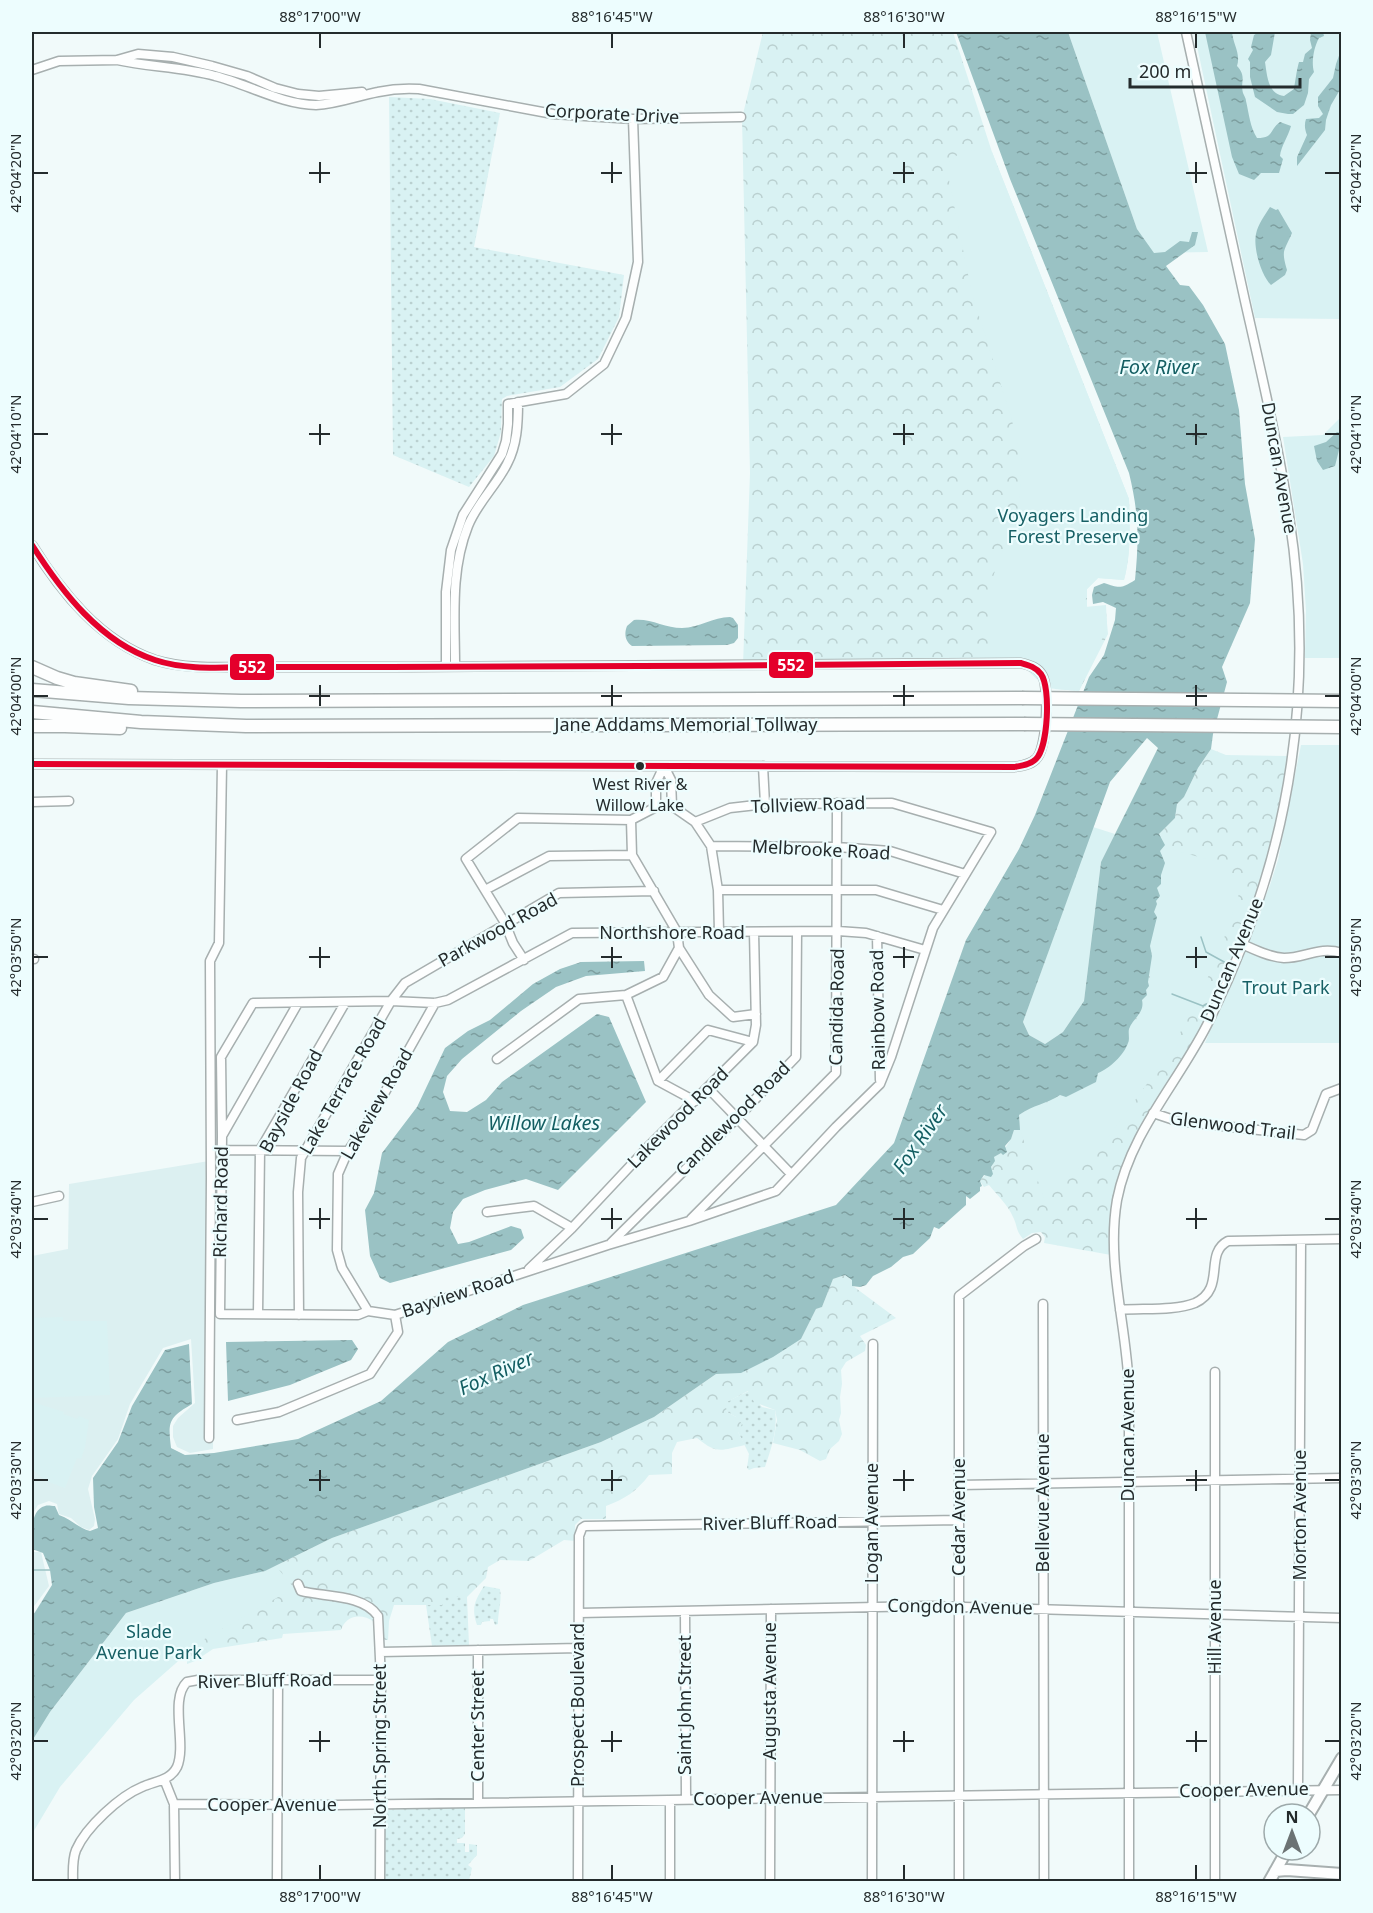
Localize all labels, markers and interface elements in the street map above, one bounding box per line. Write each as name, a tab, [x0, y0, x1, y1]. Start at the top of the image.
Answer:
text: 88°17'00"W	[279, 6, 361, 26]
text: 88°16'45"W	[571, 6, 653, 26]
text: 88°16'30"W	[863, 6, 945, 26]
text: 88°16'15"W	[1155, 6, 1237, 26]
scale bar	[1130, 51, 1300, 89]
text: 200 m	[1139, 59, 1191, 83]
street label: Corporate Drive	[544, 97, 680, 129]
text: 42°04'20"N	[5, 134, 25, 212]
text: 42°04'20"N	[1345, 134, 1365, 212]
water label: Fox River	[1119, 353, 1200, 380]
text: 42°04'10"N	[5, 395, 25, 473]
text: 42°04'10"N	[1345, 395, 1365, 473]
street label: Duncan Avenue	[1257, 400, 1303, 535]
park label: Voyagers Landing Forest Preserve	[998, 503, 1148, 548]
line badge: 552	[768, 651, 814, 679]
line badge: 552	[229, 653, 275, 681]
text: 552	[777, 654, 805, 676]
text: 552	[238, 656, 266, 678]
text: 42°04'00"N	[5, 657, 25, 735]
text: 42°04'00"N	[1345, 657, 1365, 735]
street label: Jane Addams Memorial Tollway	[553, 712, 818, 736]
marker: West River & Willow Lake	[634, 760, 646, 772]
place label: West River & Willow Lake	[593, 773, 688, 816]
street label: Tollview Road	[750, 790, 866, 818]
street label: Melbrooke Road	[751, 833, 891, 865]
street label: Parkwood Road	[434, 886, 561, 972]
street label: Duncan Avenue	[1194, 894, 1268, 1026]
text: 42°03'50"N	[5, 918, 25, 996]
text: 42°03'50"N	[1345, 918, 1365, 996]
street label: Northshore Road	[599, 920, 745, 944]
street label: Candida Road	[823, 948, 849, 1066]
street label: Rainbow Road	[864, 949, 890, 1071]
park label: Trout Park	[1242, 975, 1330, 999]
street label: Lake Terrace Road	[293, 1013, 391, 1158]
street label: Lakeview Road	[335, 1044, 418, 1163]
street label: Bayside Road	[253, 1045, 327, 1156]
street label: Candlewood Road	[670, 1056, 795, 1181]
street label: Lakewood Road	[621, 1061, 733, 1173]
water label: Fox River	[886, 1098, 954, 1179]
street label: Glenwood Trail	[1169, 1105, 1297, 1145]
water label: Willow Lakes	[488, 1109, 600, 1136]
street label: Richard Road	[207, 1146, 233, 1258]
text: 42°03'40"N	[5, 1180, 25, 1258]
text: 42°03'40"N	[1345, 1180, 1365, 1258]
street label: Bayview Road	[399, 1264, 517, 1322]
water label: Fox River	[454, 1344, 539, 1401]
street label: Duncan Avenue	[1115, 1368, 1139, 1502]
street label: Bellevue Avenue	[1030, 1433, 1054, 1573]
text: 42°03'30"N	[5, 1441, 25, 1519]
text: 42°03'30"N	[1345, 1441, 1365, 1519]
street label: Morton Avenue	[1287, 1449, 1311, 1581]
street label: Cedar Avenue	[946, 1458, 970, 1576]
street label: Logan Avenue	[859, 1463, 883, 1583]
street label: River Bluff Road	[702, 1509, 838, 1535]
street label: Hill Avenue	[1202, 1579, 1226, 1675]
street label: Congdon Avenue	[887, 1593, 1033, 1619]
park label: Slade Avenue Park	[96, 1619, 202, 1664]
street label: Augusta Avenue	[757, 1622, 781, 1760]
street label: Prospect Boulevard	[565, 1623, 589, 1787]
street label: Saint John Street	[672, 1635, 696, 1775]
street label: North Spring Street	[367, 1663, 391, 1828]
street label: River Bluff Road	[197, 1667, 333, 1693]
street label: Center Street	[465, 1670, 489, 1782]
text: 42°03'20"N	[5, 1702, 25, 1780]
text: 42°03'20"N	[1345, 1702, 1365, 1780]
street label: Cooper Avenue	[1179, 1776, 1309, 1802]
street label: Cooper Avenue	[693, 1784, 823, 1810]
street label: Cooper Avenue	[207, 1792, 337, 1816]
north arrow	[1262, 1802, 1322, 1862]
text: N	[1285, 1806, 1299, 1828]
text: 88°17'00"W	[279, 1886, 361, 1906]
text: 88°16'45"W	[571, 1886, 653, 1906]
text: 88°16'30"W	[863, 1886, 945, 1906]
text: 88°16'15"W	[1155, 1886, 1237, 1906]

